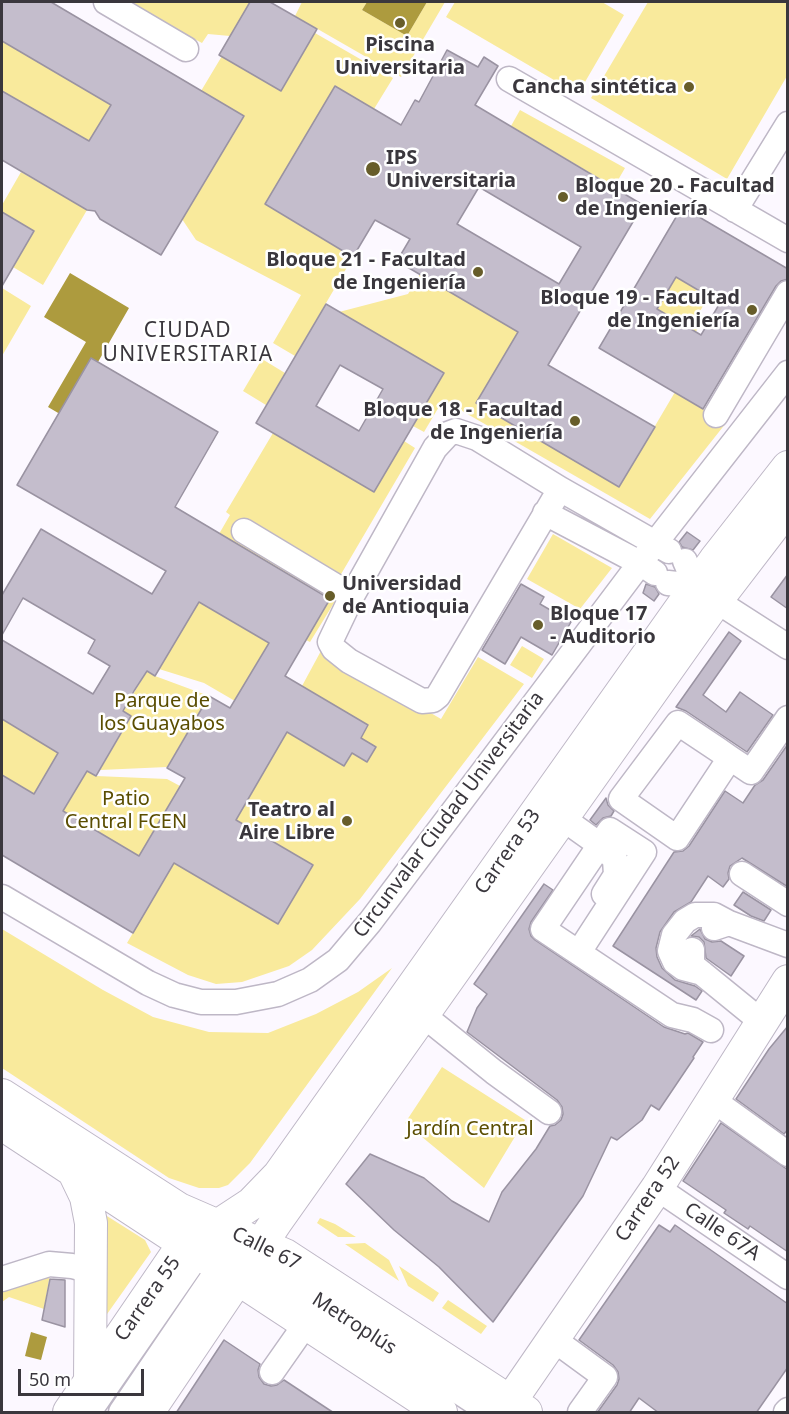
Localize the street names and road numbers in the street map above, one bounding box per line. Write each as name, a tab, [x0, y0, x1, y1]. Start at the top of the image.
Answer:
street label: Circunvalar Ciudad Universitaria	[349, 687, 549, 943]
street label: Carrera 53	[470, 805, 546, 899]
street label: Carrera 52	[611, 1151, 685, 1247]
street label: Calle 67A	[680, 1198, 764, 1266]
street label: Calle 67	[228, 1222, 304, 1276]
street label: Carrera 55	[110, 1252, 186, 1346]
street label: Metroplús	[307, 1288, 401, 1360]

